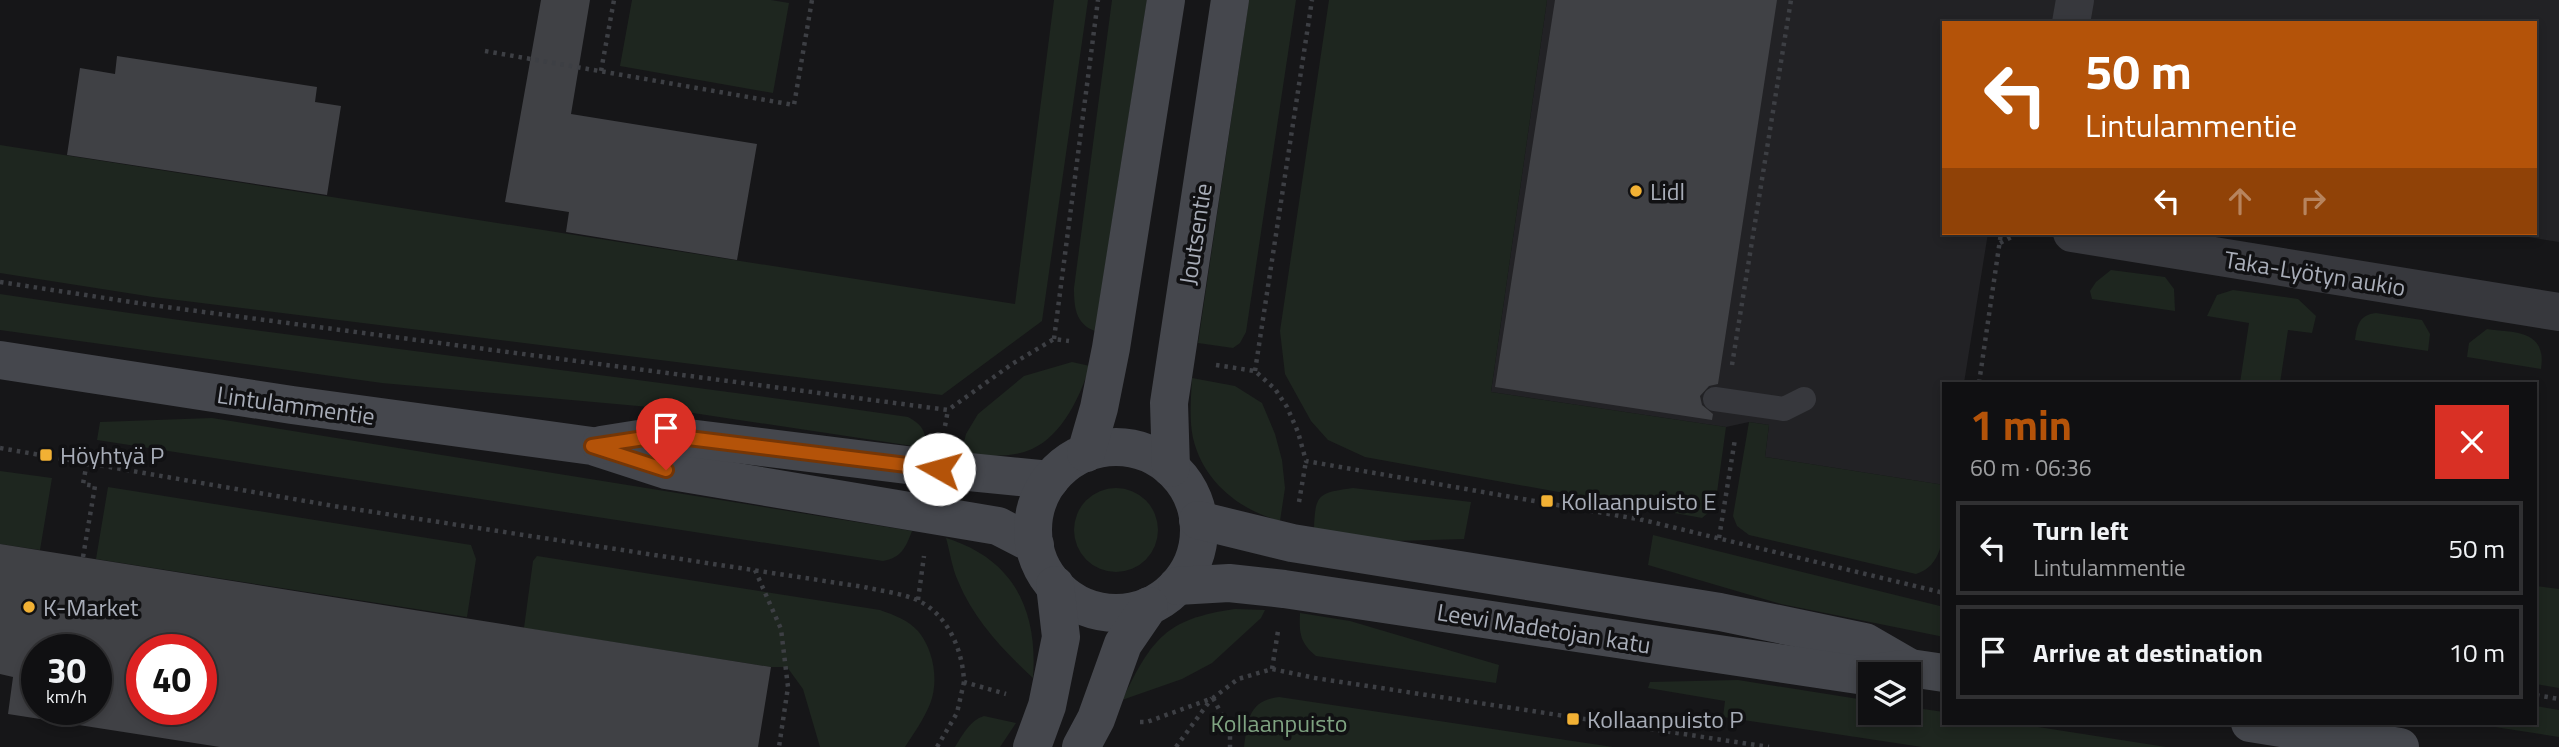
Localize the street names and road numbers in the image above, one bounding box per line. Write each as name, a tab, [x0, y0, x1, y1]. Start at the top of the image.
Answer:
street label: Joutsentie	[1169, 181, 1221, 287]
street label: Taka-Lyötyn aukio	[2222, 241, 2408, 305]
street label: Lintulammentie	[215, 376, 377, 434]
street label: Leevi Madetojan katu	[1435, 593, 1653, 663]

